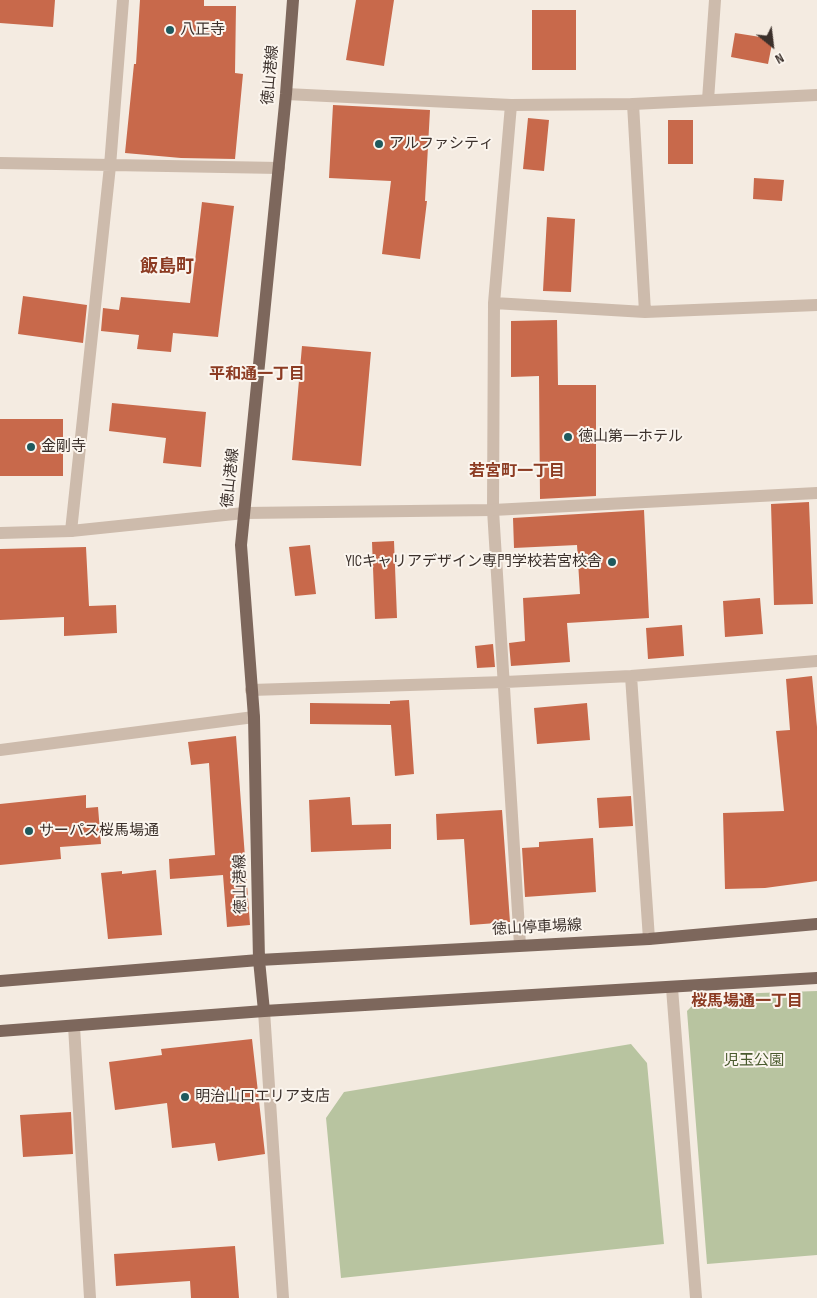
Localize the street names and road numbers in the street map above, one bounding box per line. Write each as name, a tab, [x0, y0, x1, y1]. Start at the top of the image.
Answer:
street label: 徳山港線	[259, 44, 283, 106]
street label: 徳山港線	[219, 447, 243, 509]
street label: 徳山港線	[231, 854, 251, 914]
street label: 徳山停車場線	[492, 917, 582, 939]

